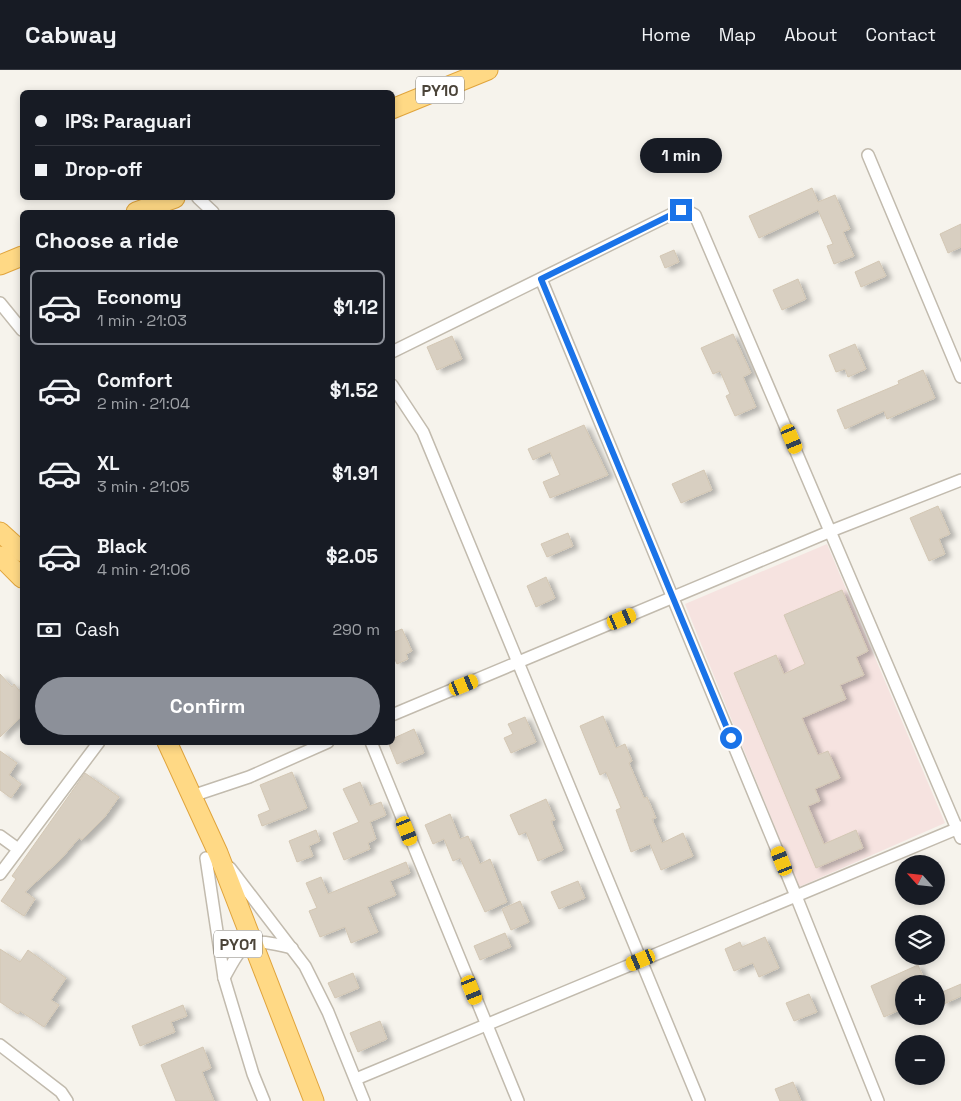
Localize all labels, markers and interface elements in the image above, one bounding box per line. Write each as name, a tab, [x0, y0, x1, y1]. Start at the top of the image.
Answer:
text: Cabway	[25, 19, 117, 50]
text: Home	[642, 23, 691, 46]
text: Map	[719, 23, 756, 46]
text: About	[784, 23, 838, 46]
text: Contact	[866, 23, 936, 46]
road number: PY10	[416, 76, 464, 104]
text: IPS: Paraguari	[65, 109, 191, 134]
callout: 1 min	[640, 138, 722, 172]
text: 1 min	[661, 145, 701, 166]
text: Drop-off	[65, 157, 143, 182]
route end	[670, 199, 692, 221]
text: Choose a ride	[35, 226, 179, 254]
icon: car	[37, 285, 82, 330]
text: Economy	[97, 285, 181, 310]
text: $1.12	[333, 295, 378, 320]
text: 1 min · 21:03	[97, 310, 187, 331]
icon: car	[37, 368, 82, 413]
text: Comfort	[97, 368, 173, 393]
text: $1.52	[330, 378, 378, 403]
text: 2 min · 21:04	[97, 393, 190, 414]
car	[779, 422, 804, 456]
icon: car	[37, 451, 82, 496]
text: XL	[97, 451, 120, 476]
text: $1.91	[332, 461, 378, 486]
text: 3 min · 21:05	[97, 476, 190, 497]
icon: car	[37, 534, 82, 579]
text: Black	[97, 534, 147, 559]
text: $2.05	[326, 544, 378, 569]
text: 4 min · 21:06	[97, 559, 190, 580]
car	[605, 606, 638, 632]
icon: cash	[35, 616, 63, 644]
text: Cash	[75, 617, 120, 642]
text: 290 m	[332, 619, 380, 640]
car	[447, 672, 480, 698]
button: Confirm	[35, 677, 380, 735]
route start	[720, 727, 742, 749]
car	[394, 814, 419, 848]
car	[769, 844, 794, 878]
north arrow	[895, 855, 945, 905]
map controls	[895, 855, 945, 1085]
button: layers	[895, 915, 945, 965]
road number: PY01	[214, 931, 262, 958]
car	[624, 947, 657, 973]
car	[459, 973, 484, 1007]
button: +	[895, 975, 945, 1025]
button: −	[895, 1035, 945, 1085]

